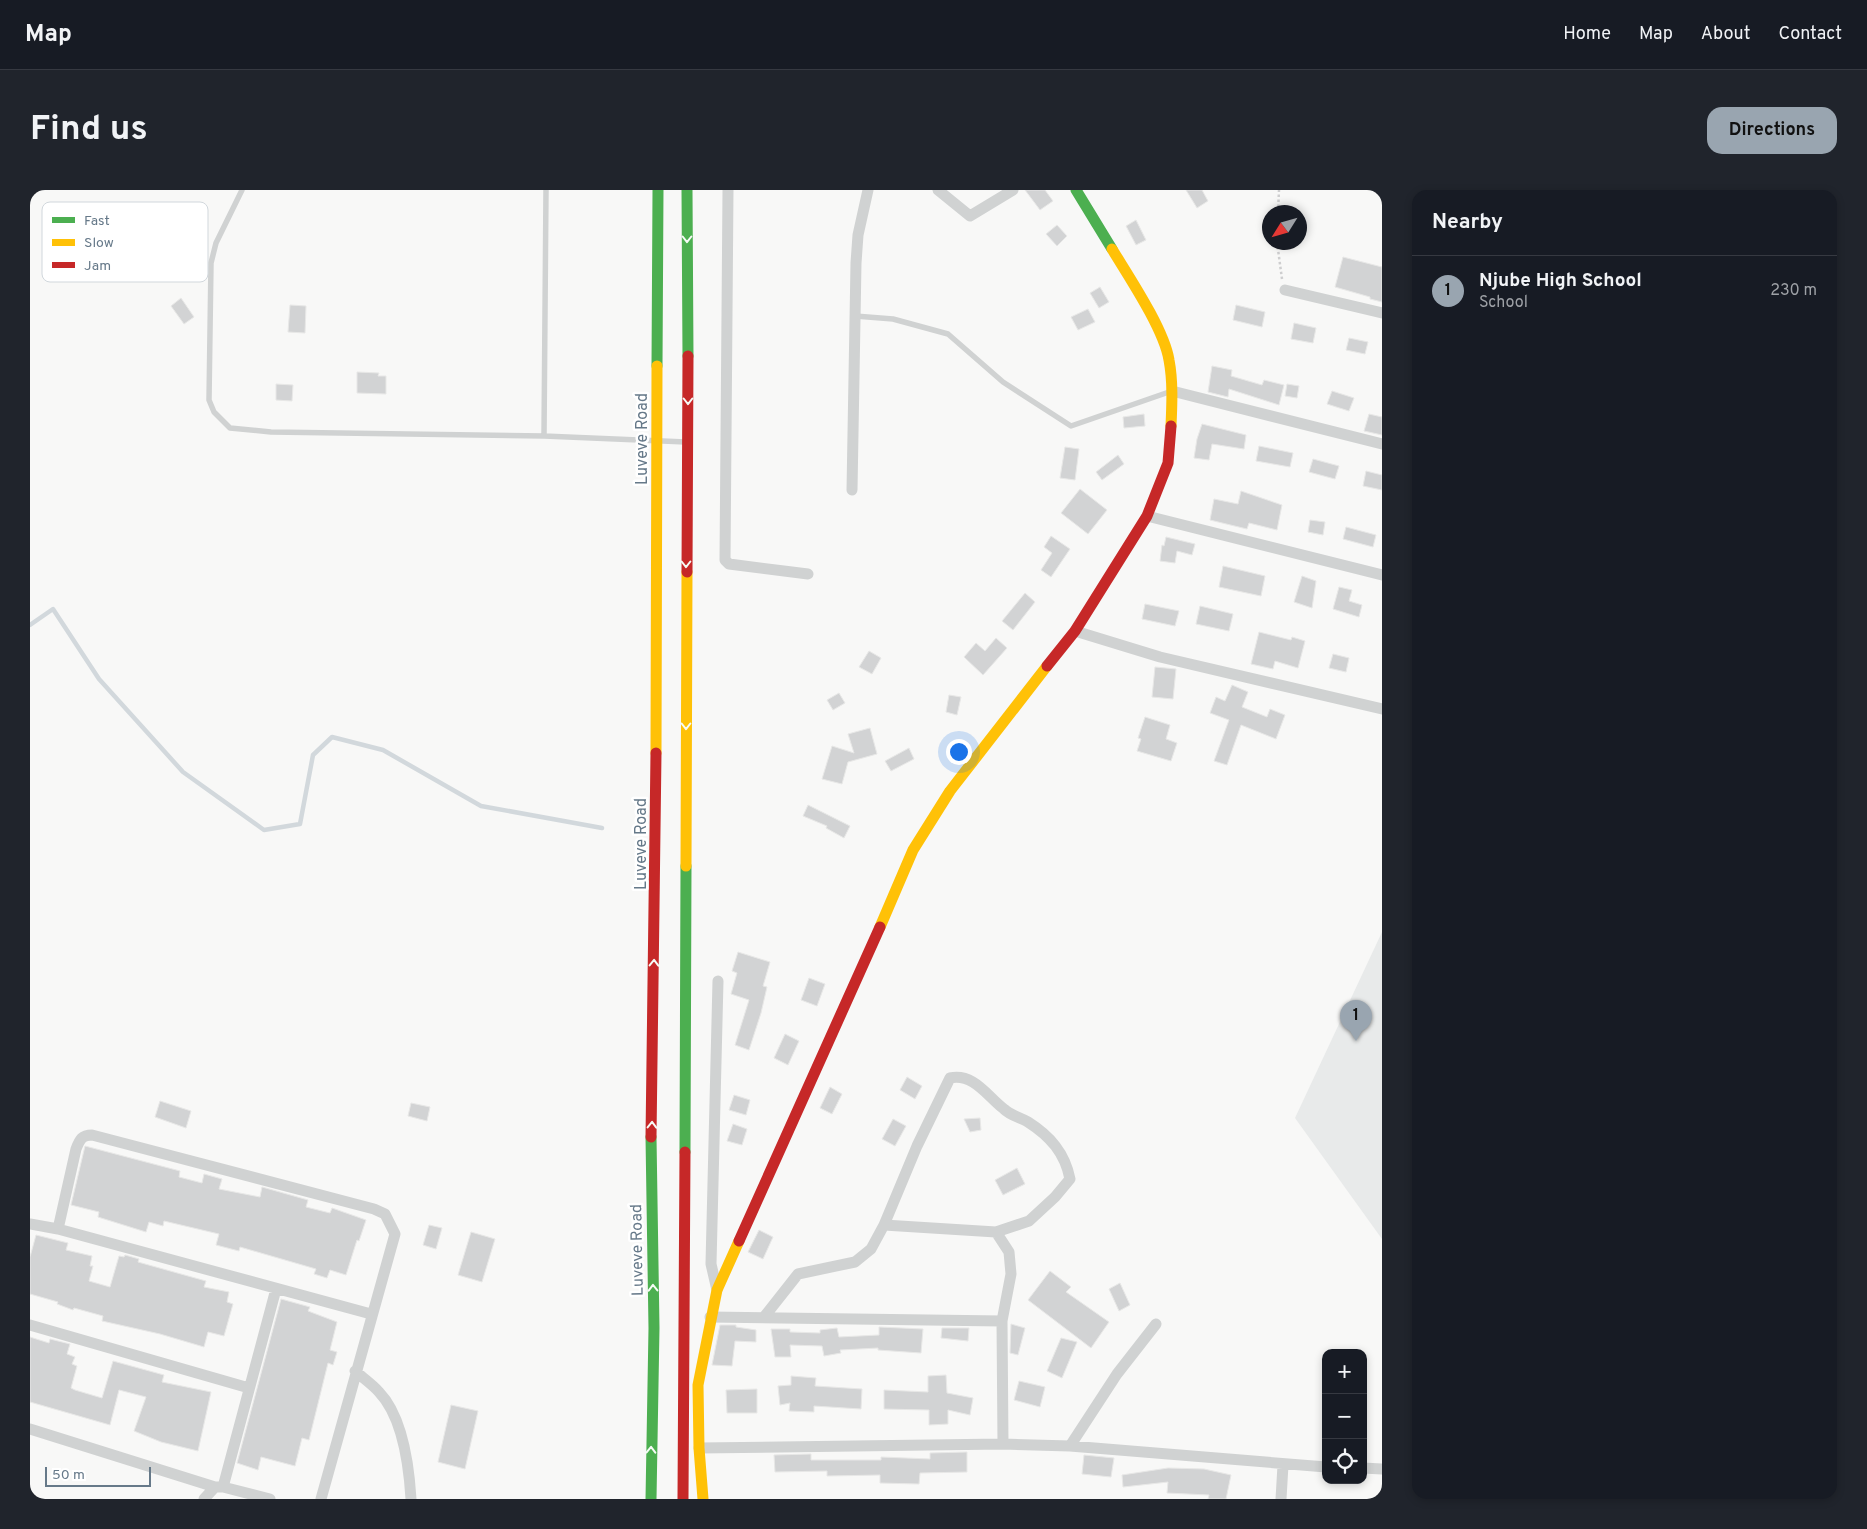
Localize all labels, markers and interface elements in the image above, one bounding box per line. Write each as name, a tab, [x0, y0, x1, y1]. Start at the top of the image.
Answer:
text: Map	[25, 20, 72, 50]
text: Home	[1563, 23, 1611, 46]
text: Map	[1639, 23, 1673, 46]
text: About	[1701, 23, 1750, 46]
text: Contact	[1778, 23, 1842, 46]
button: Directions	[1707, 107, 1837, 154]
text: Find us	[30, 108, 148, 152]
legend	[42, 202, 208, 282]
north arrow	[1262, 205, 1307, 250]
text: Nearby	[1432, 209, 1503, 236]
text: Fast	[84, 213, 110, 230]
text: Slow	[84, 235, 114, 252]
one-way arrow	[682, 235, 692, 243]
text: Jam	[84, 258, 111, 275]
text: Njube High School	[1479, 269, 1642, 293]
text: 1	[1445, 281, 1451, 301]
text: 230 m	[1770, 281, 1817, 301]
text: School	[1479, 293, 1528, 313]
street label: Luveve Road	[633, 393, 653, 485]
one-way arrow	[683, 398, 693, 405]
one-way arrow	[681, 560, 691, 568]
one-way arrow	[681, 722, 691, 730]
your location	[946, 739, 972, 765]
street label: Luveve Road	[632, 798, 652, 890]
one-way arrow	[649, 959, 660, 967]
pin: 1	[1340, 1000, 1372, 1041]
one-way arrow	[646, 1121, 657, 1129]
street label: Luveve Road	[627, 1204, 649, 1296]
one-way arrow	[648, 1284, 658, 1292]
map controls	[1322, 1349, 1367, 1484]
button: +	[1322, 1349, 1367, 1394]
button: −	[1322, 1394, 1367, 1439]
button: locate	[1322, 1439, 1367, 1484]
one-way arrow	[646, 1446, 657, 1454]
scale bar	[45, 1464, 151, 1487]
text: 50 m	[52, 1467, 85, 1484]

